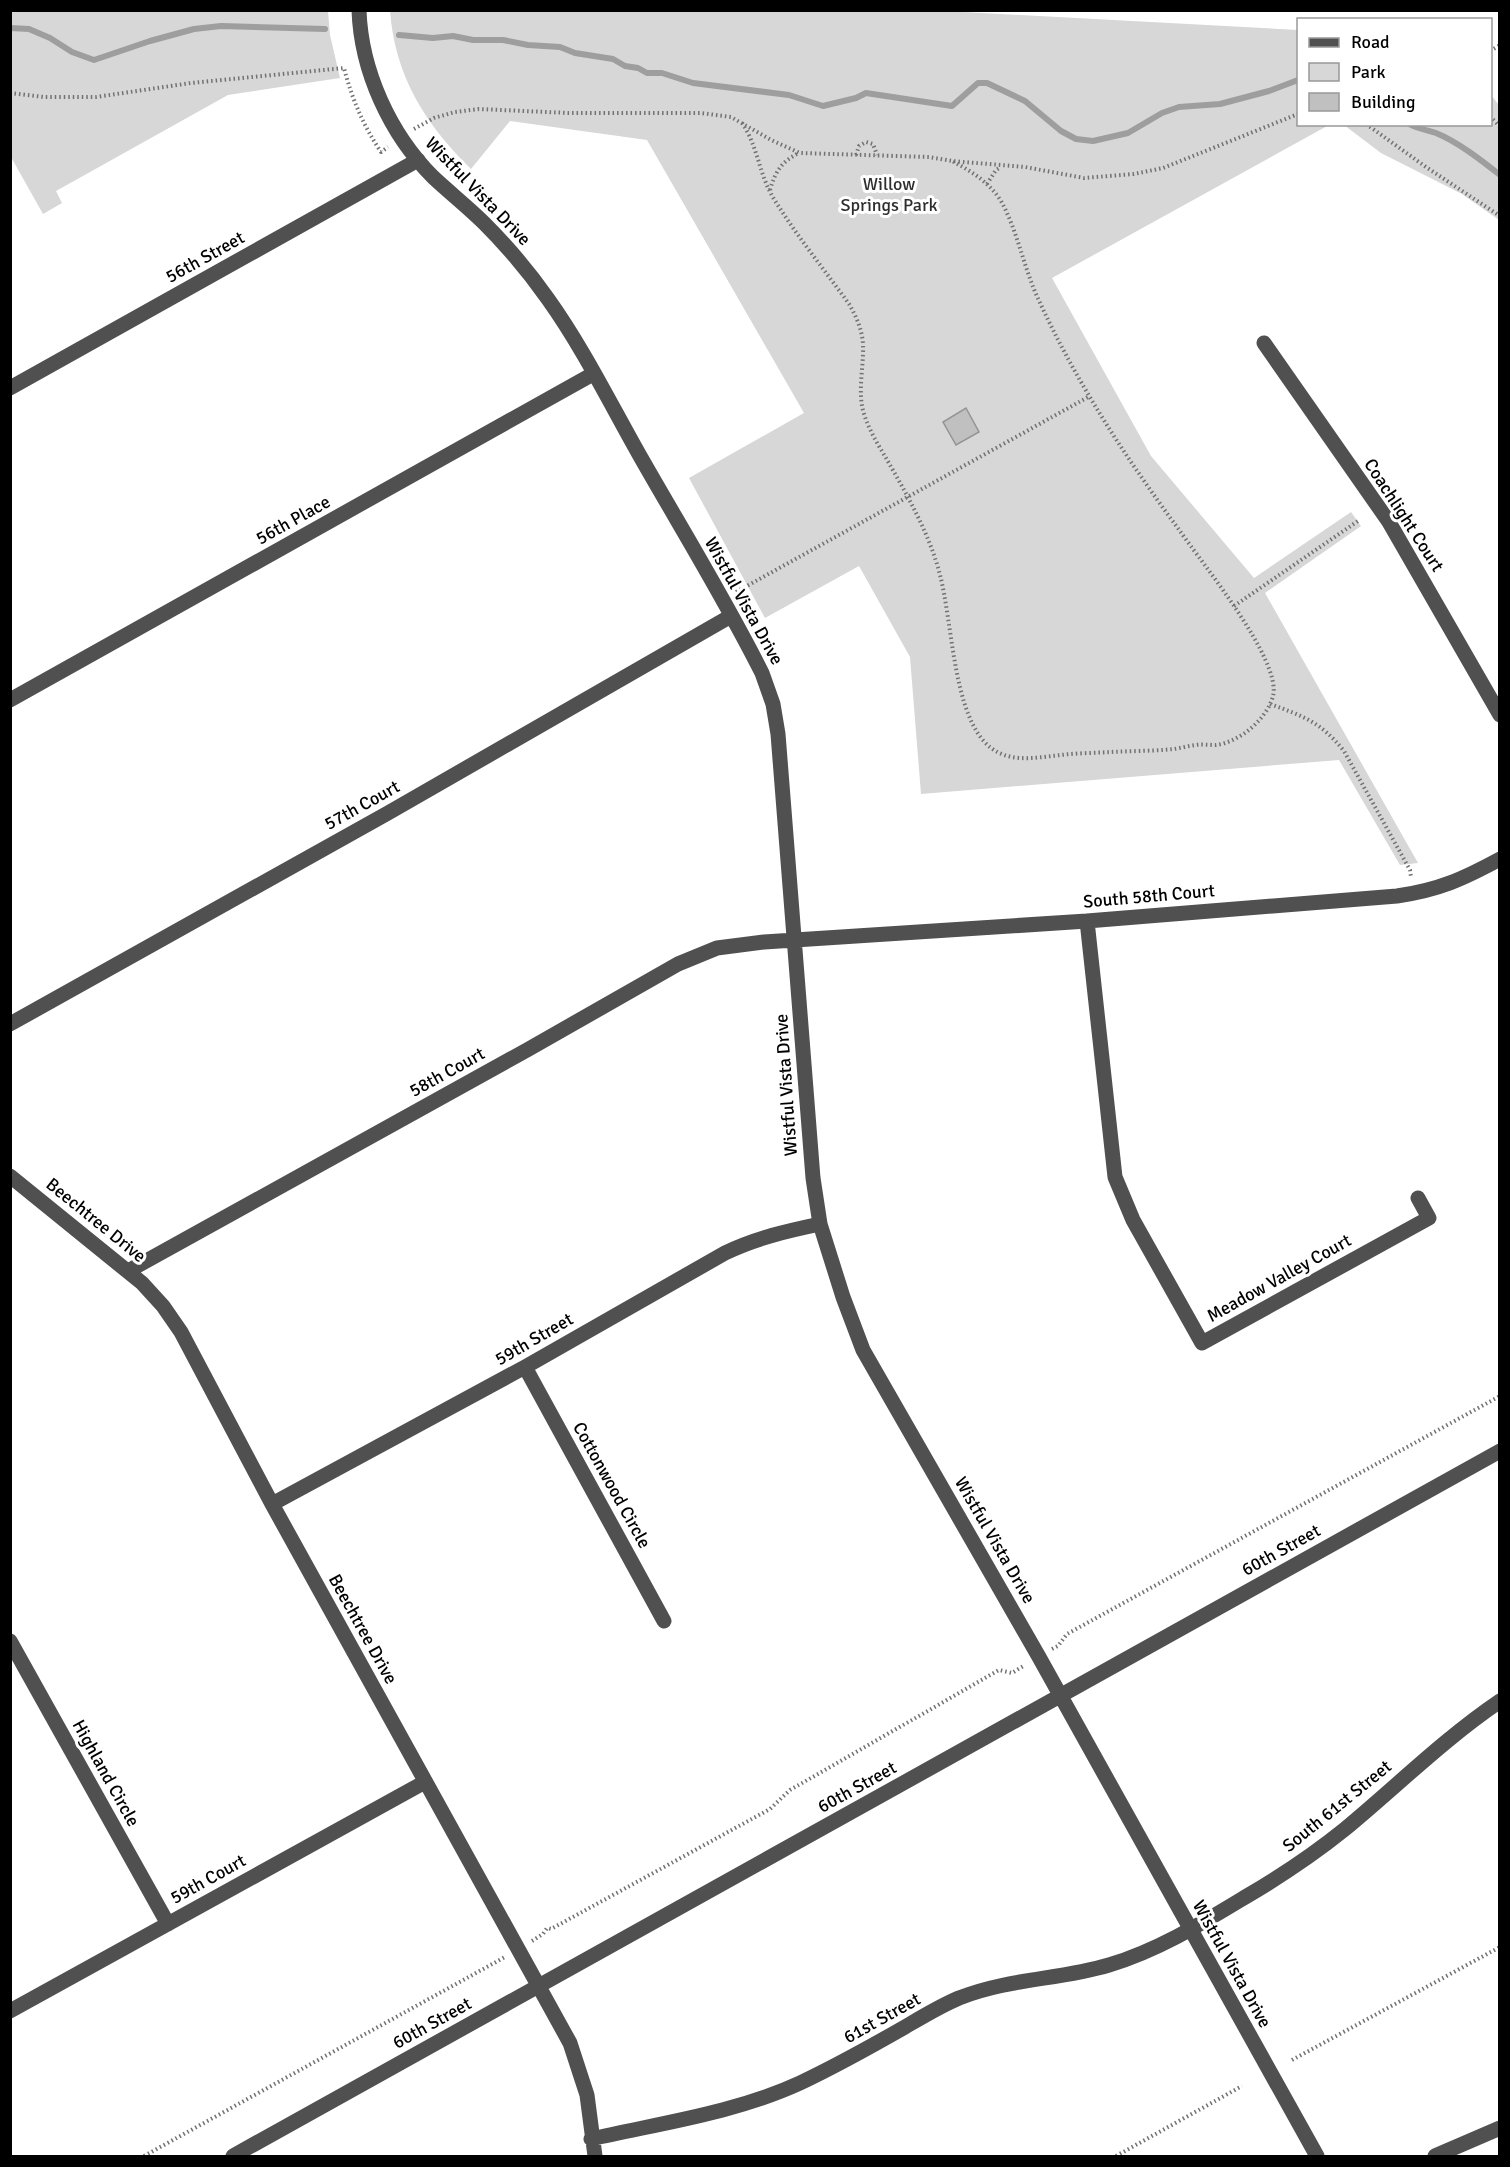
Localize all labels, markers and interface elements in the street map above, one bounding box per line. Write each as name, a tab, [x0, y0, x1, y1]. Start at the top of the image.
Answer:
legend	[1297, 18, 1492, 126]
text: Road	[1351, 31, 1390, 53]
text: Park	[1351, 61, 1386, 83]
text: Building	[1351, 91, 1415, 113]
street label: Wistful Vista Drive	[421, 132, 535, 250]
park label: Willow Springs Park	[840, 173, 938, 216]
street label: 56th Street	[162, 226, 248, 288]
street label: Coachlight Court	[1359, 454, 1449, 576]
street label: 56th Place	[252, 491, 334, 549]
street label: Wistful Vista Drive	[700, 533, 788, 669]
street label: 57th Court	[320, 775, 404, 835]
street label: South 58th Court	[1082, 879, 1216, 913]
street label: Wistful Vista Drive	[770, 1013, 802, 1157]
street label: 58th Court	[405, 1042, 489, 1102]
street label: Beechtree Drive	[42, 1173, 150, 1267]
street label: Meadow Valley Court	[1203, 1229, 1355, 1327]
street label: 59th Street	[491, 1308, 577, 1370]
street label: Cottonwood Circle	[568, 1418, 656, 1552]
street label: Wistful Vista Drive	[950, 1473, 1040, 1607]
street label: 60th Street	[1238, 1519, 1324, 1581]
street label: Beechtree Drive	[324, 1570, 402, 1688]
street label: Highland Circle	[68, 1716, 144, 1830]
street label: South 61st Street	[1278, 1755, 1396, 1857]
street label: 60th Street	[814, 1756, 900, 1818]
street label: 59th Court	[166, 1849, 250, 1909]
street label: Wistful Vista Drive	[1188, 1896, 1276, 2032]
street label: 61st Street	[840, 1988, 924, 2048]
street label: 60th Street	[389, 1992, 475, 2054]

